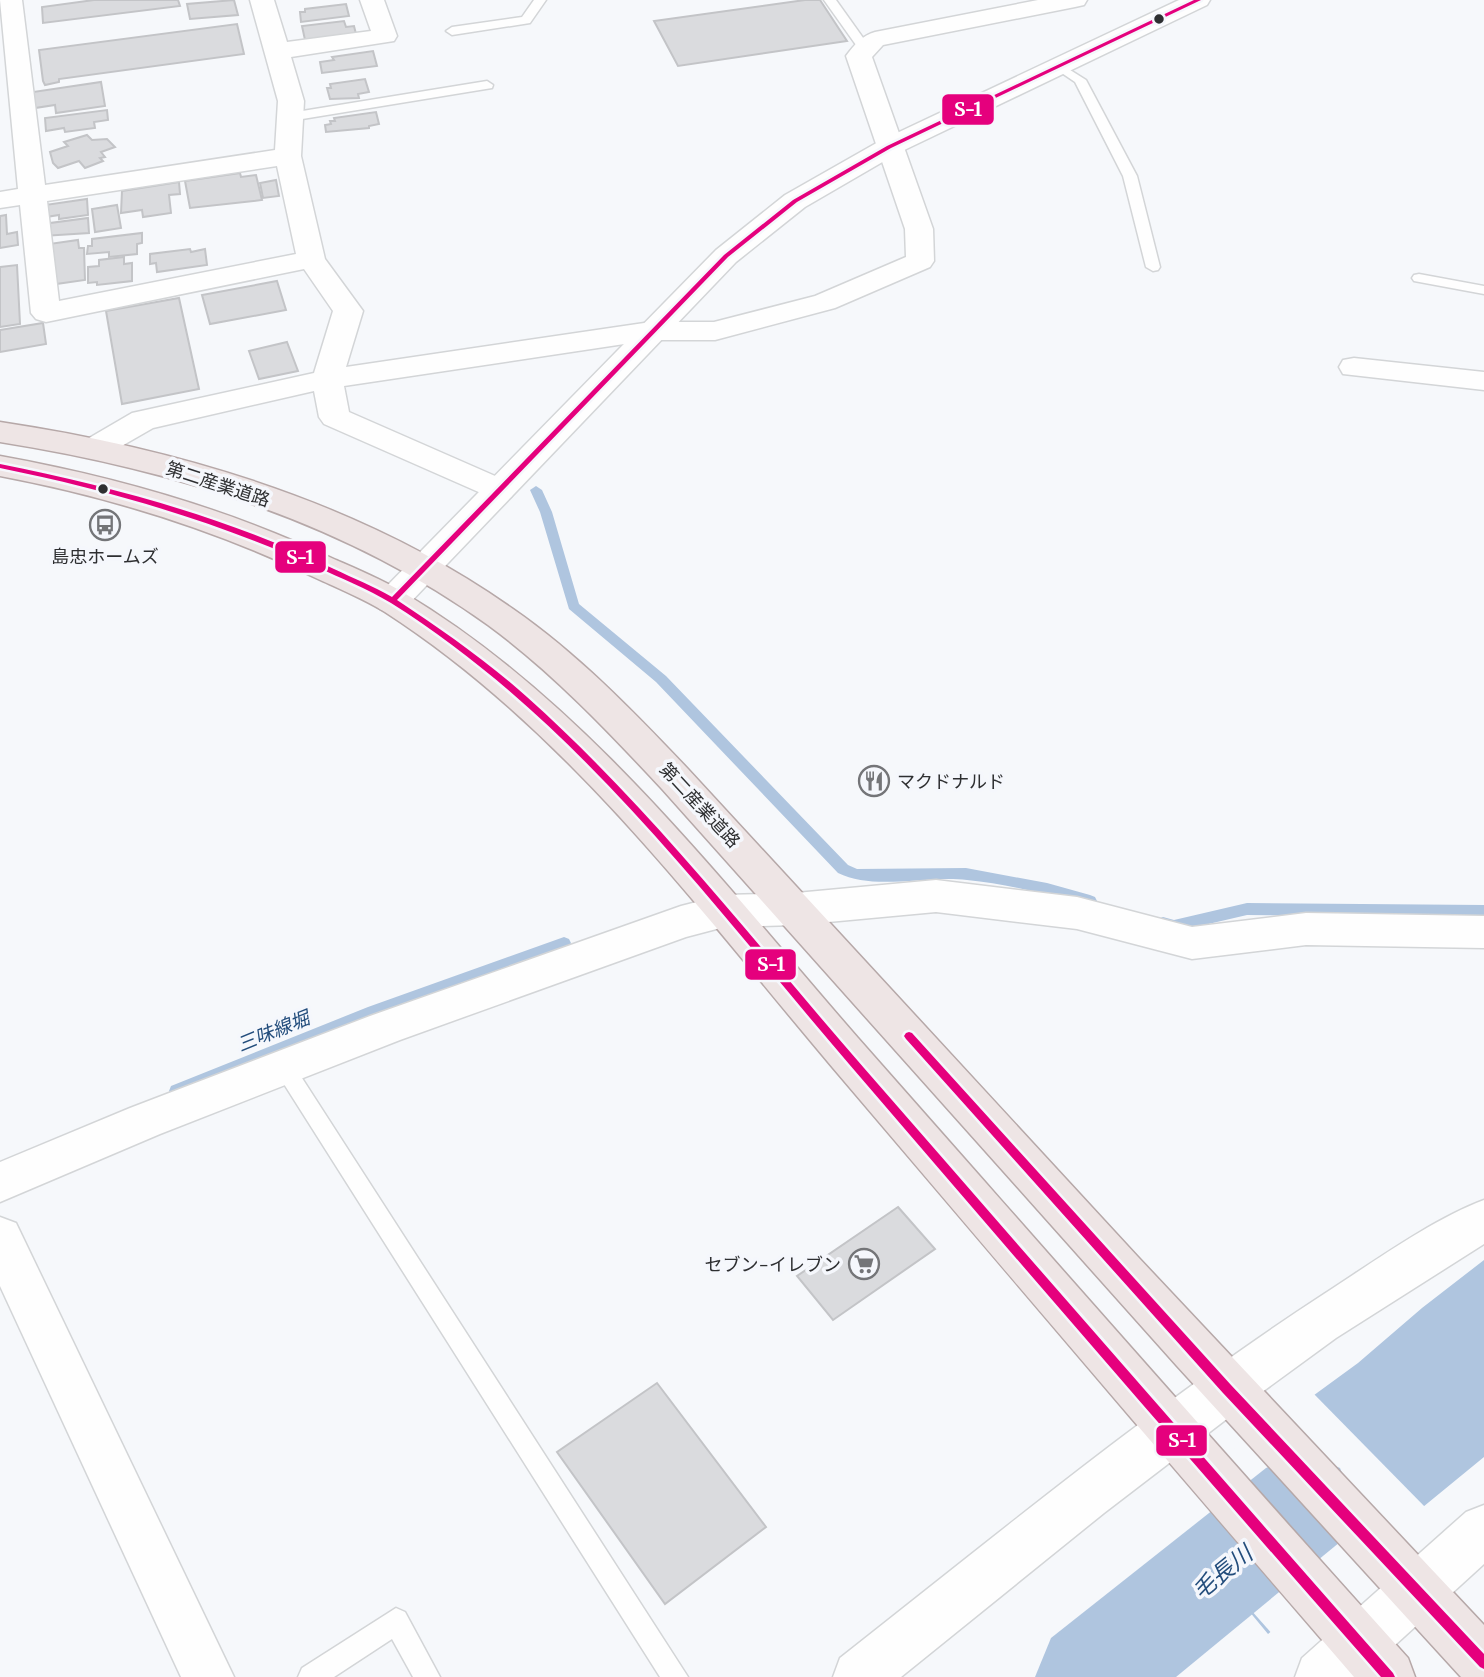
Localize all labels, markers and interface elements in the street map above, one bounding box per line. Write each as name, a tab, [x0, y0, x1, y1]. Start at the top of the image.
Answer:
unlabelled marker	[1152, 12, 1166, 26]
line badge: S-1	[941, 93, 995, 126]
text: S-1	[954, 97, 982, 121]
street label: 第二産業道路	[163, 456, 273, 512]
unlabelled marker	[96, 482, 110, 496]
bus stop icon: 島忠ホームズ	[88, 508, 122, 542]
line badge: S-1	[274, 540, 327, 574]
place label: 島忠ホームズ	[51, 545, 159, 568]
text: S-1	[286, 545, 314, 569]
street label: 第二産業道路	[655, 758, 745, 852]
restaurant icon: マクドナルド	[857, 764, 891, 798]
place label: マクドナルド	[897, 770, 1005, 793]
line badge: S-1	[744, 948, 797, 981]
text: S-1	[757, 952, 785, 976]
water label: 三味線堀	[233, 1005, 316, 1056]
supermarket icon: セブン-イレブン	[847, 1247, 881, 1281]
place label: セブン-イレブン	[705, 1253, 841, 1276]
line badge: S-1	[1155, 1424, 1208, 1457]
text: S-1	[1168, 1428, 1196, 1452]
water label: 毛長川	[1186, 1537, 1260, 1605]

